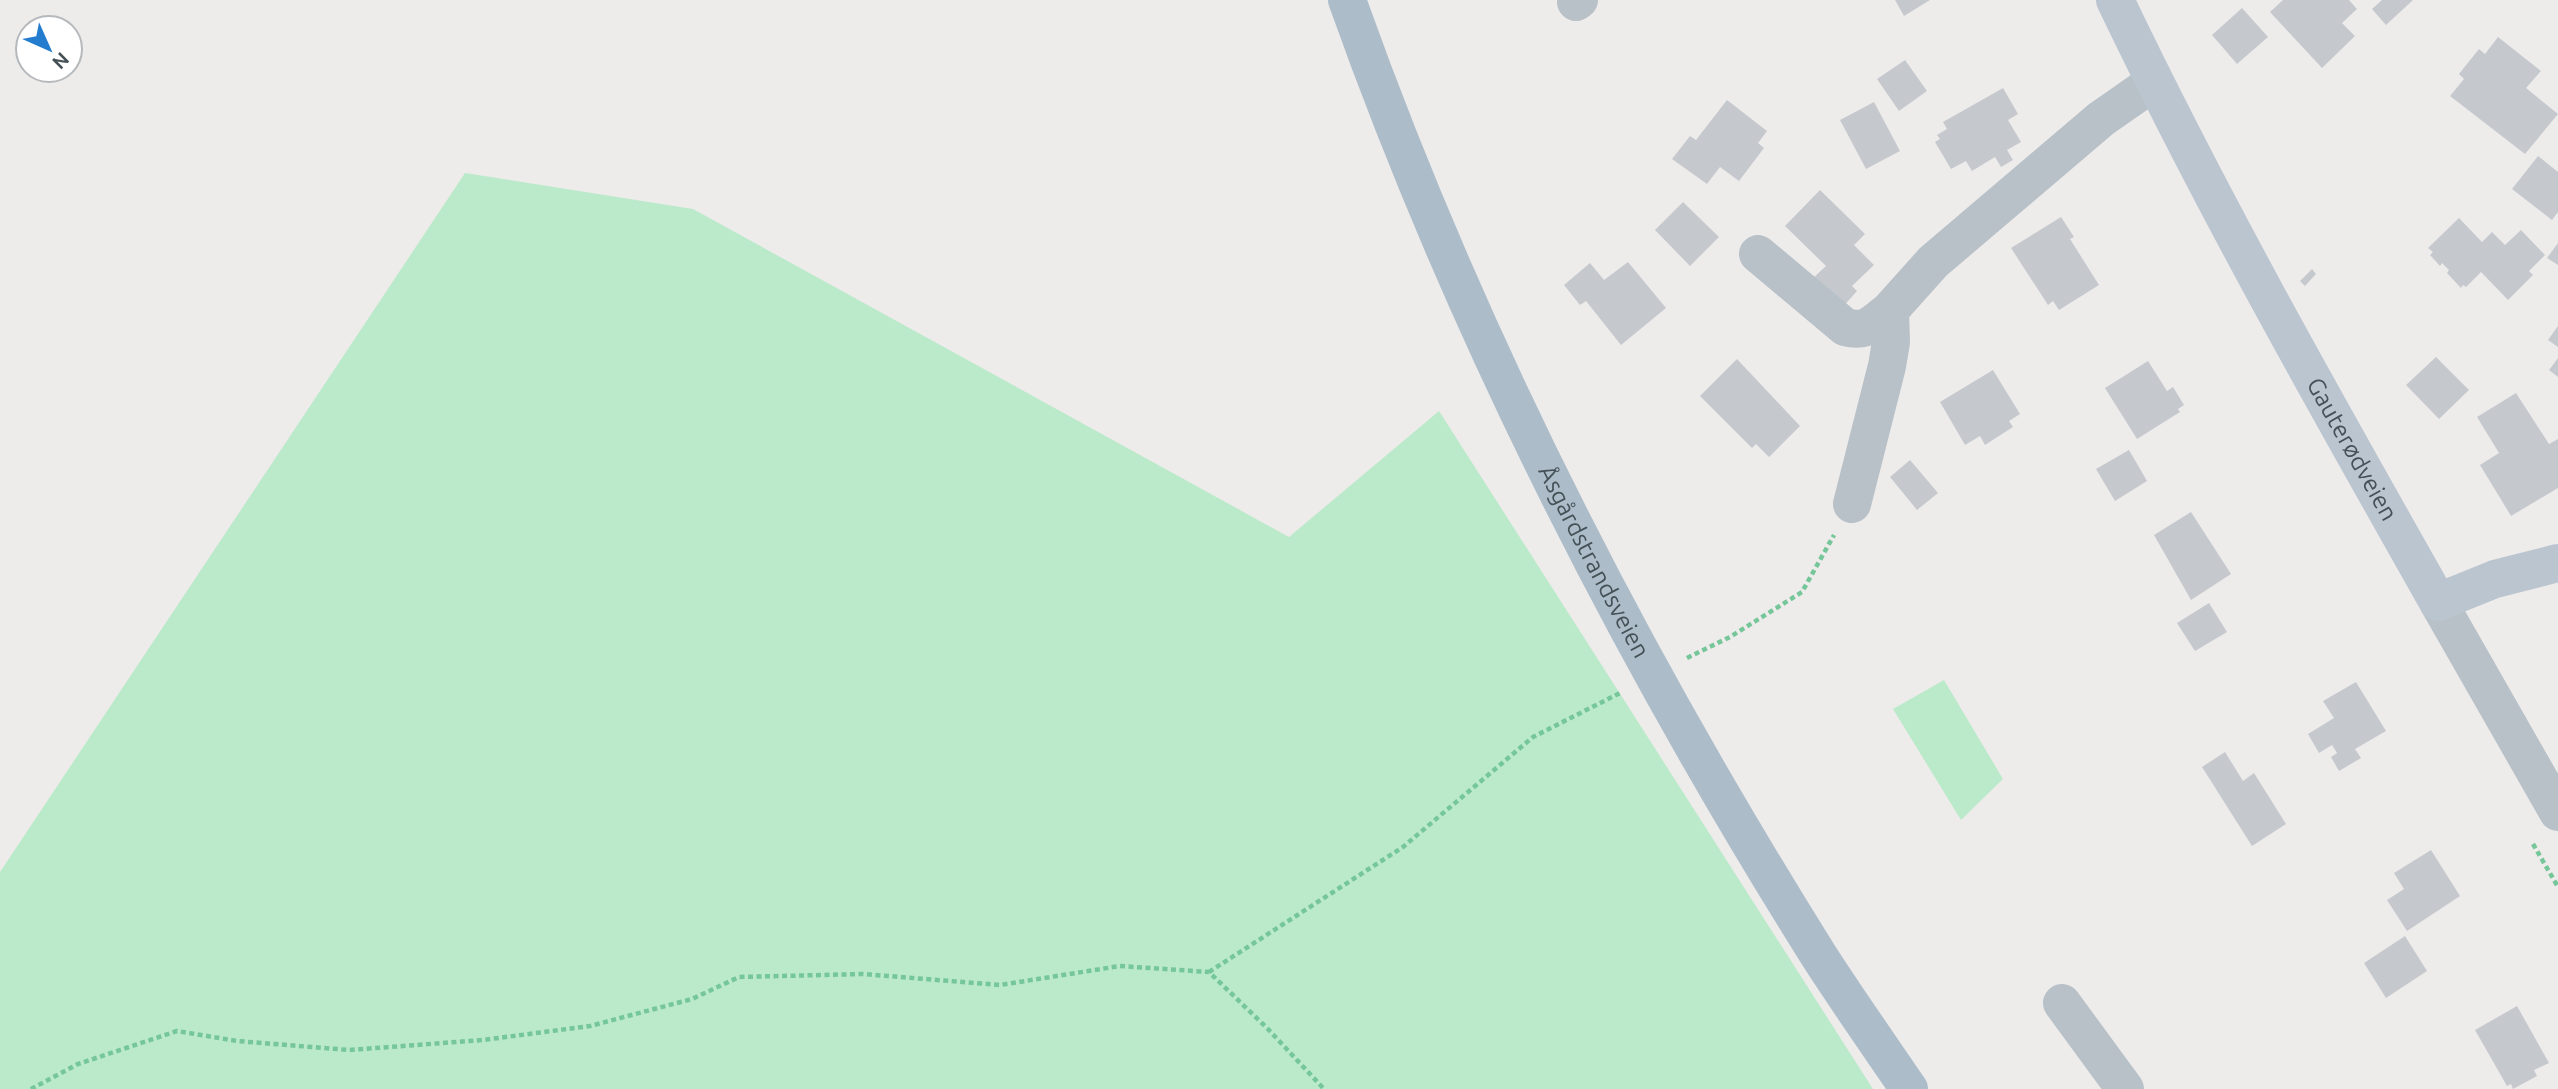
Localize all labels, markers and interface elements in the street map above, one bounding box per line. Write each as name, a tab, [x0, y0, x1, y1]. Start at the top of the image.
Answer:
north arrow	[14, 14, 84, 84]
text: N	[48, 48, 74, 74]
street label: Gauterødveien	[2302, 373, 2403, 525]
street label: Åsgårdstrandsveien	[1533, 461, 1655, 662]

